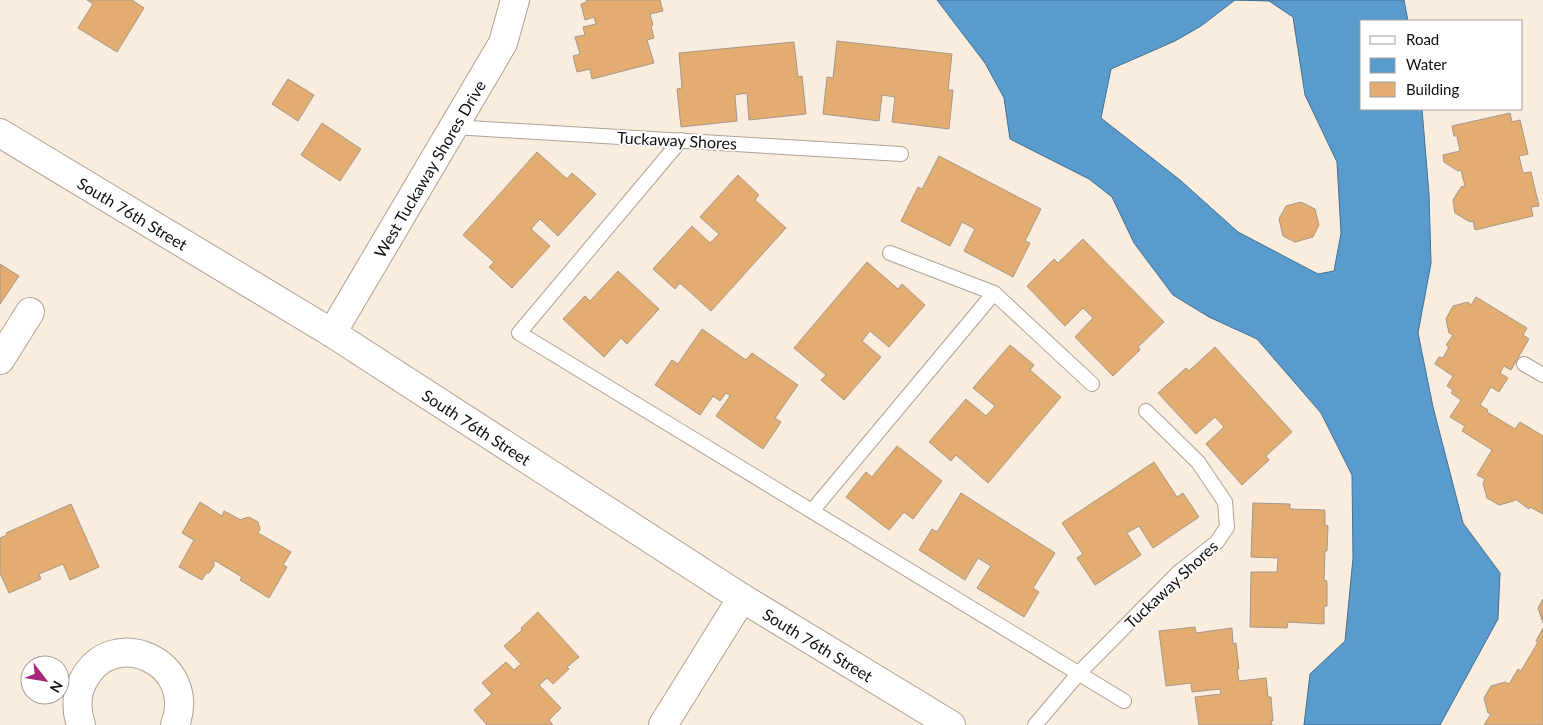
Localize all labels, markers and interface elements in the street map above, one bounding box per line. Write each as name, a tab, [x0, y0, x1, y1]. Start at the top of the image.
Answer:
legend	[1360, 20, 1523, 110]
text: Road	[1406, 30, 1439, 48]
text: Water	[1406, 55, 1447, 73]
street label: West Tuckaway Shores Drive	[369, 76, 489, 261]
text: Building	[1406, 80, 1459, 98]
street label: Tuckaway Shores	[617, 127, 737, 153]
street label: South 76th Street	[74, 173, 191, 253]
street label: South 76th Street	[419, 385, 535, 469]
street label: Tuckaway Shores	[1121, 536, 1221, 632]
street label: South 76th Street	[760, 604, 877, 685]
north arrow	[20, 655, 70, 705]
text: N	[47, 678, 67, 696]

